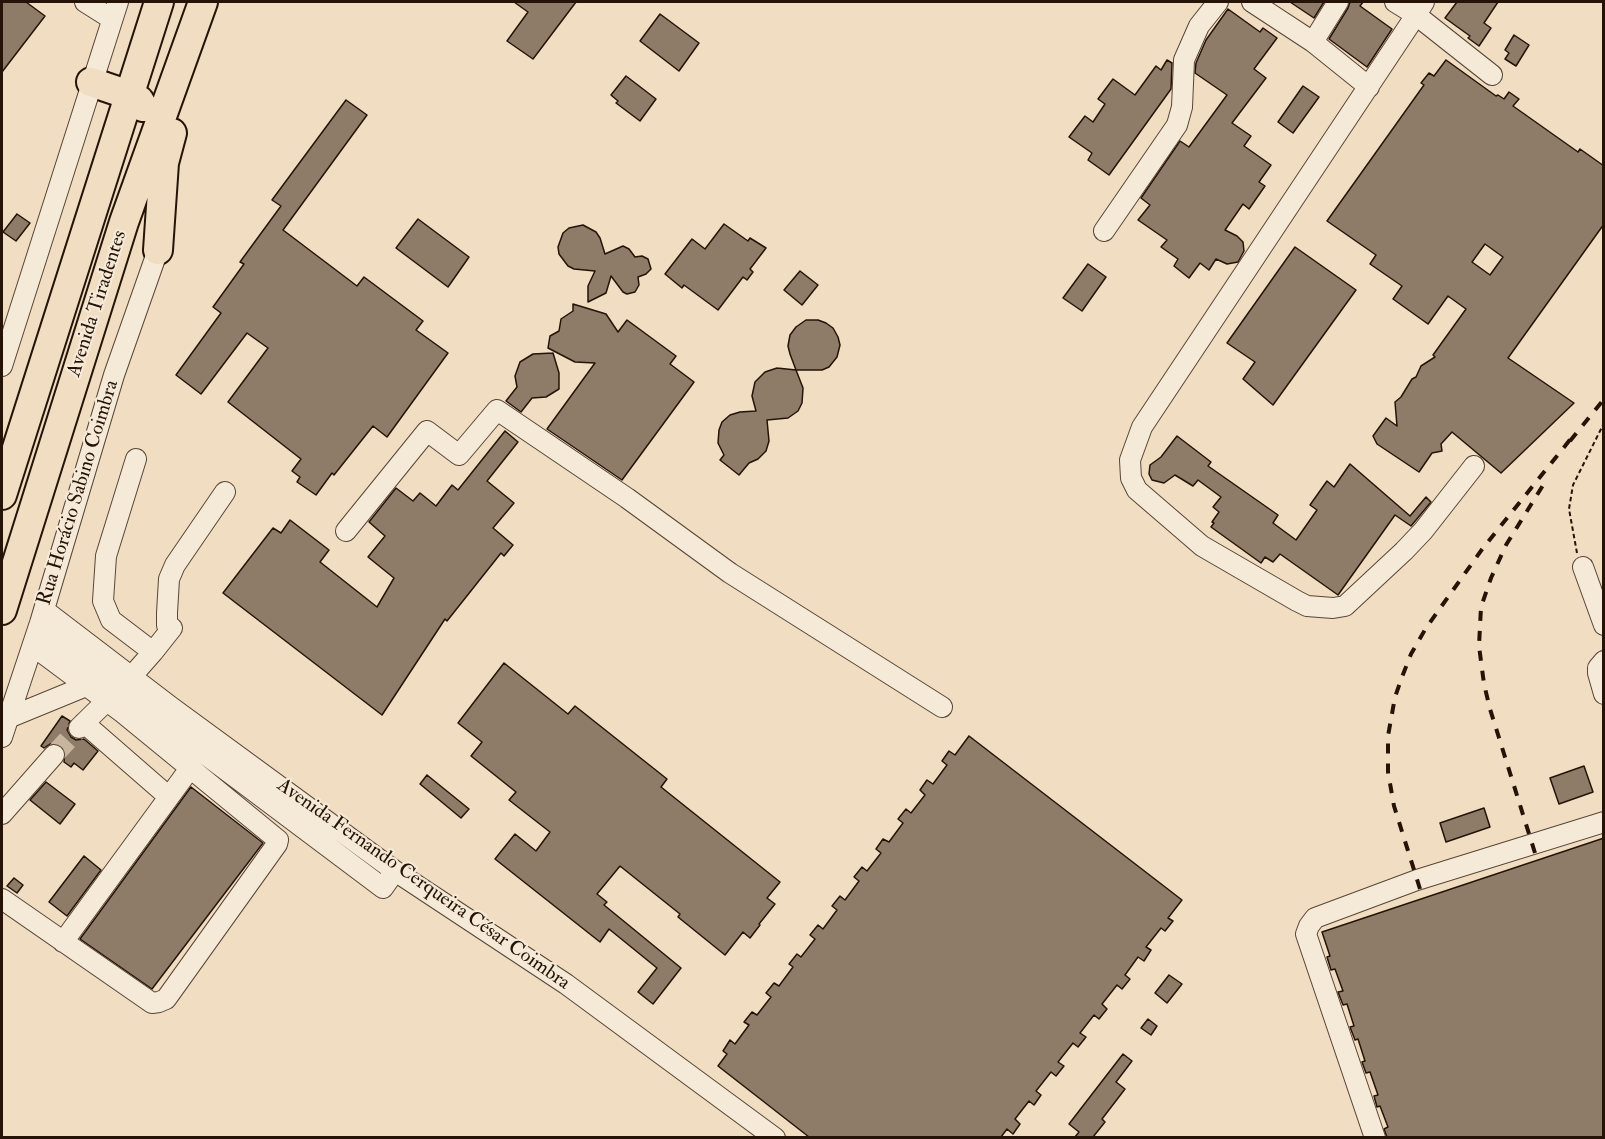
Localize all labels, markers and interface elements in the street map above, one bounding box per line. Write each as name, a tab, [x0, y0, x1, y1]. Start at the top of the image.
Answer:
street label: Avenida Tiradentes	[63, 228, 133, 380]
street label: Rua Horácio Sabino Coimbra	[33, 377, 125, 609]
street label: Avenida Fernando Cerqueira César Coimbra	[272, 774, 574, 996]

